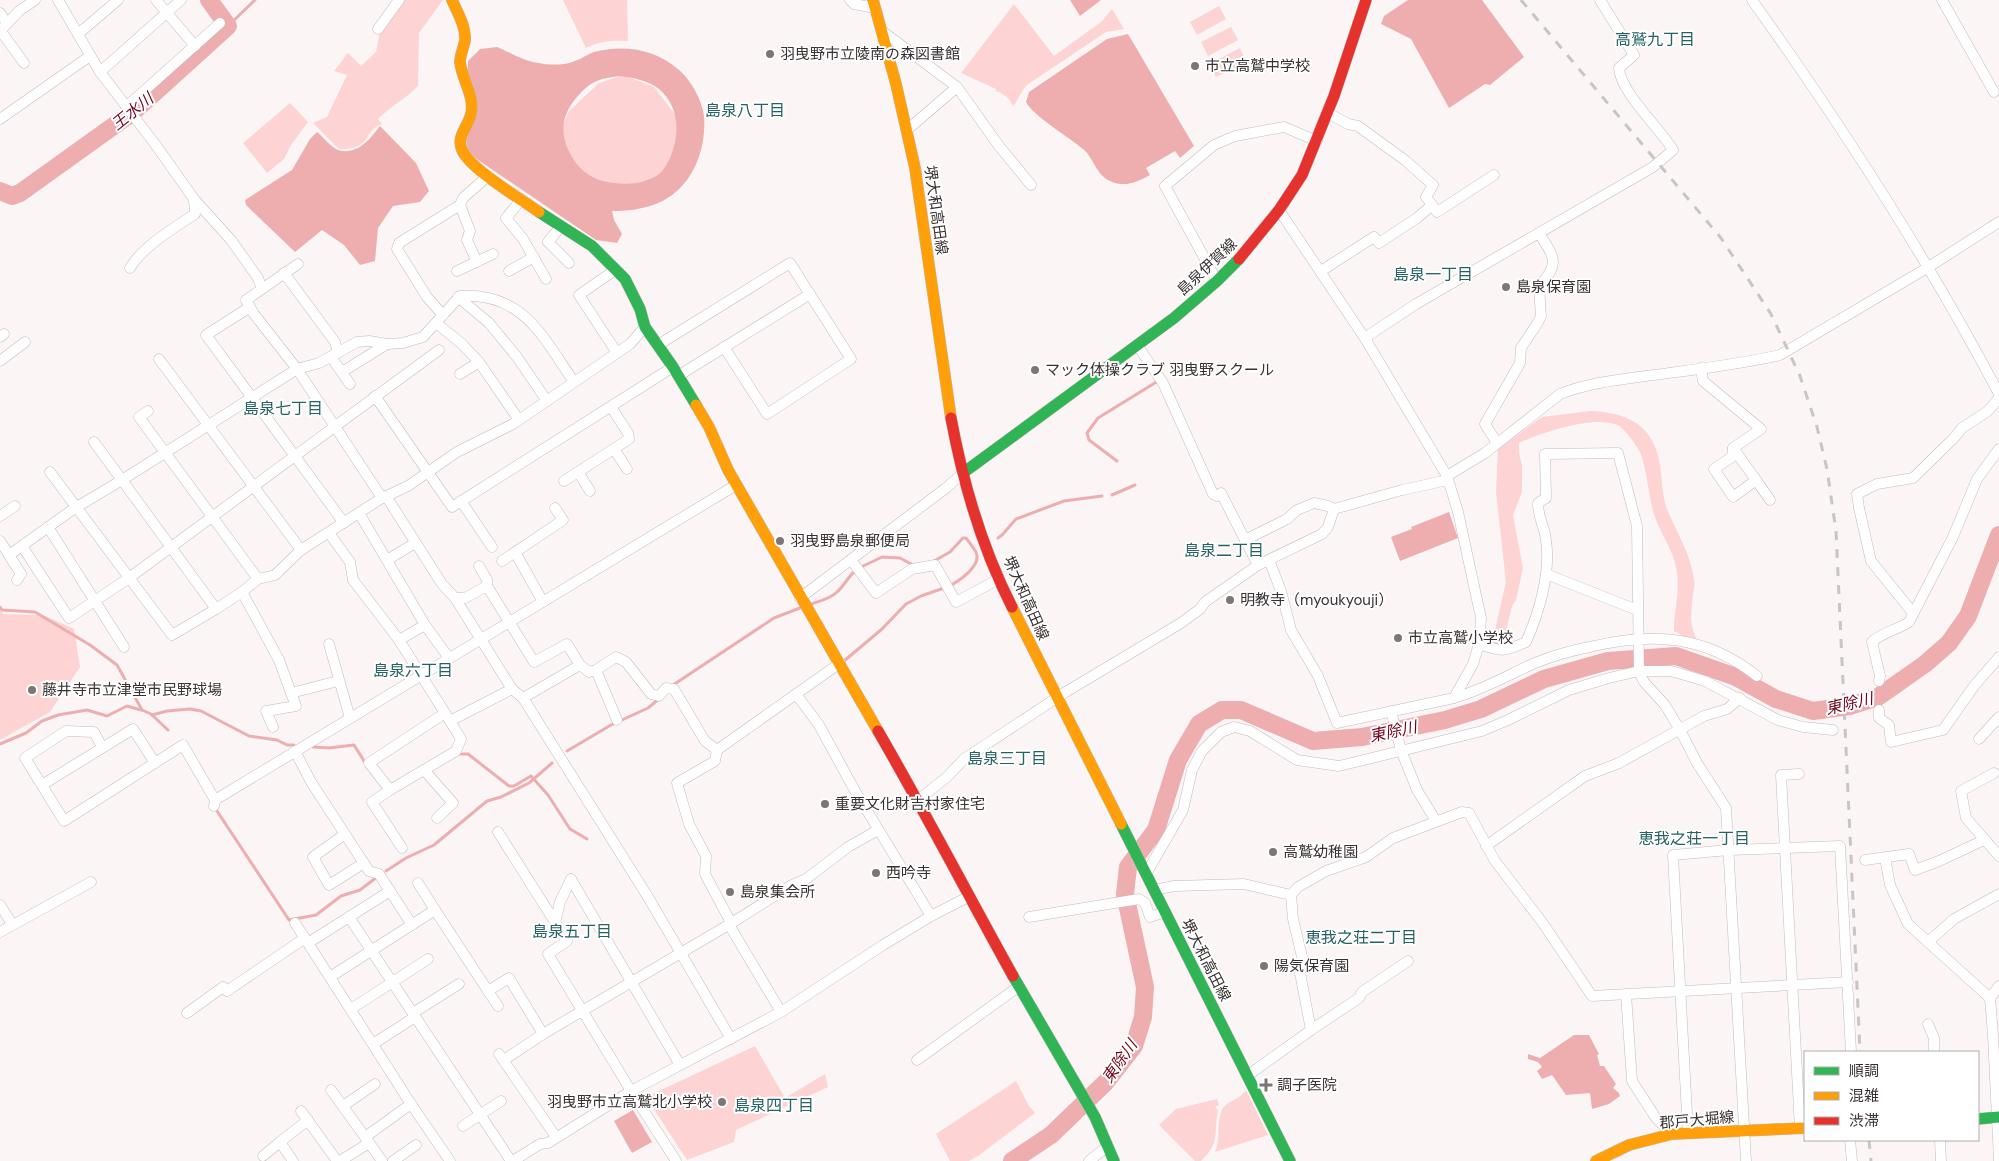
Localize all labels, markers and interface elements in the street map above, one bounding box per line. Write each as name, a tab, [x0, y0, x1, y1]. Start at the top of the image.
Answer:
district label: 高鷲九丁目	[1615, 29, 1695, 50]
place label: 羽曳野市立陵南の森図書館	[780, 44, 960, 64]
marker: 羽曳野市立陵南の森図書館	[764, 48, 776, 60]
place label: 市立高鷲中学校	[1205, 56, 1310, 76]
marker: 市立高鷲中学校	[1189, 60, 1201, 72]
water label: 王水川	[107, 87, 159, 135]
district label: 島泉八丁目	[705, 100, 785, 121]
street label: 堺大和高田線	[920, 164, 952, 256]
street label: 島泉伊賀線	[1173, 234, 1241, 300]
district label: 島泉一丁目	[1393, 264, 1473, 285]
place label: 島泉保育園	[1516, 277, 1591, 297]
marker: 島泉保育園	[1500, 281, 1512, 293]
place label: マック体操クラブ 羽曳野スクール	[1045, 360, 1274, 380]
marker: マック体操クラブ 羽曳野スクール	[1029, 364, 1041, 376]
district label: 島泉七丁目	[243, 398, 323, 419]
place label: 羽曳野島泉郵便局	[790, 531, 910, 551]
marker: 羽曳野島泉郵便局	[774, 535, 786, 547]
district label: 島泉二丁目	[1184, 540, 1264, 561]
street label: 堺大和高田線	[999, 553, 1053, 643]
place label: 明教寺（myoukyouji）	[1240, 590, 1393, 610]
marker: 明教寺（myoukyouji）	[1224, 594, 1236, 606]
place label: 市立高鷲小学校	[1408, 628, 1513, 648]
marker: 市立高鷲小学校	[1392, 632, 1404, 644]
district label: 島泉六丁目	[373, 660, 453, 681]
place label: 藤井寺市立津堂市民野球場	[42, 680, 222, 700]
marker: 藤井寺市立津堂市民野球場	[26, 684, 38, 696]
water label: 東除川	[1823, 687, 1877, 719]
water label: 東除川	[1367, 716, 1421, 747]
district label: 島泉三丁目	[967, 748, 1047, 769]
place label: 重要文化財吉村家住宅	[835, 794, 985, 814]
marker: 重要文化財吉村家住宅	[819, 798, 831, 810]
district label: 恵我之荘一丁目	[1638, 828, 1750, 849]
place label: 高鷲幼稚園	[1283, 842, 1358, 862]
marker: 高鷲幼稚園	[1267, 846, 1279, 858]
place label: 西吟寺	[886, 863, 931, 883]
marker: 西吟寺	[870, 867, 882, 879]
place label: 島泉集会所	[740, 882, 815, 902]
marker: 島泉集会所	[724, 886, 736, 898]
street label: 堺大和高田線	[1177, 915, 1235, 1005]
district label: 島泉五丁目	[532, 921, 612, 942]
district label: 恵我之荘二丁目	[1305, 927, 1417, 948]
place label: 陽気保育園	[1274, 956, 1349, 976]
marker: 陽気保育園	[1258, 960, 1270, 972]
water label: 東除川	[1097, 1034, 1143, 1087]
legend	[1804, 1051, 1979, 1141]
text: 順調	[1849, 1061, 1879, 1081]
place label: 調子医院	[1277, 1075, 1337, 1095]
marker: 調子医院	[1259, 1078, 1273, 1092]
text: 混雑	[1849, 1086, 1879, 1106]
place label: 羽曳野市立高鷲北小学校	[547, 1092, 712, 1112]
district label: 島泉四丁目	[734, 1095, 814, 1116]
marker: 羽曳野市立高鷲北小学校	[716, 1096, 728, 1108]
street label: 郡戸大堀線	[1659, 1107, 1735, 1133]
text: 渋滞	[1849, 1111, 1879, 1131]

